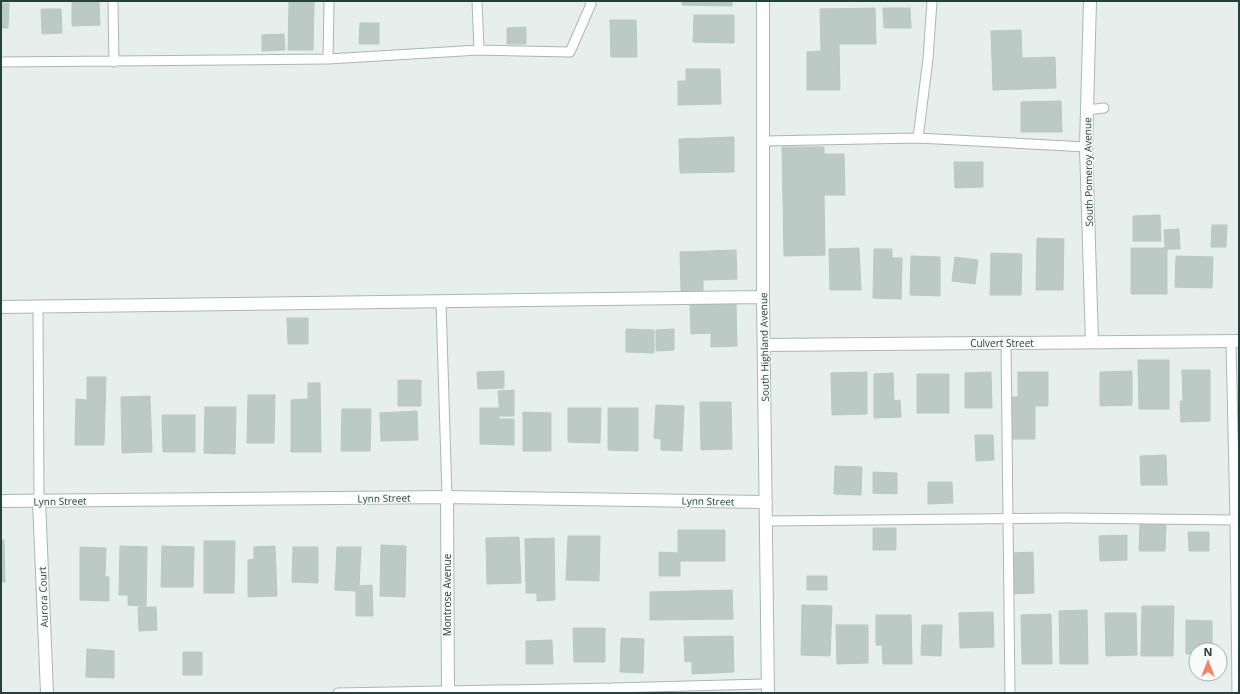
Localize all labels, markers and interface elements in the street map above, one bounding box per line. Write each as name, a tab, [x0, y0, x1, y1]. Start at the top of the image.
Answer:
street label: South Pomeroy Avenue	[1080, 117, 1096, 227]
street label: South Highland Avenue	[756, 292, 772, 402]
street label: Culvert Street	[970, 336, 1034, 350]
street label: Lynn Street	[357, 491, 411, 505]
street label: Lynn Street	[33, 494, 87, 508]
street label: Lynn Street	[681, 494, 735, 508]
street label: Montrose Avenue	[440, 553, 454, 636]
street label: Aurora Court	[35, 566, 51, 628]
north arrow	[1188, 642, 1228, 682]
text: N	[1204, 644, 1212, 659]

